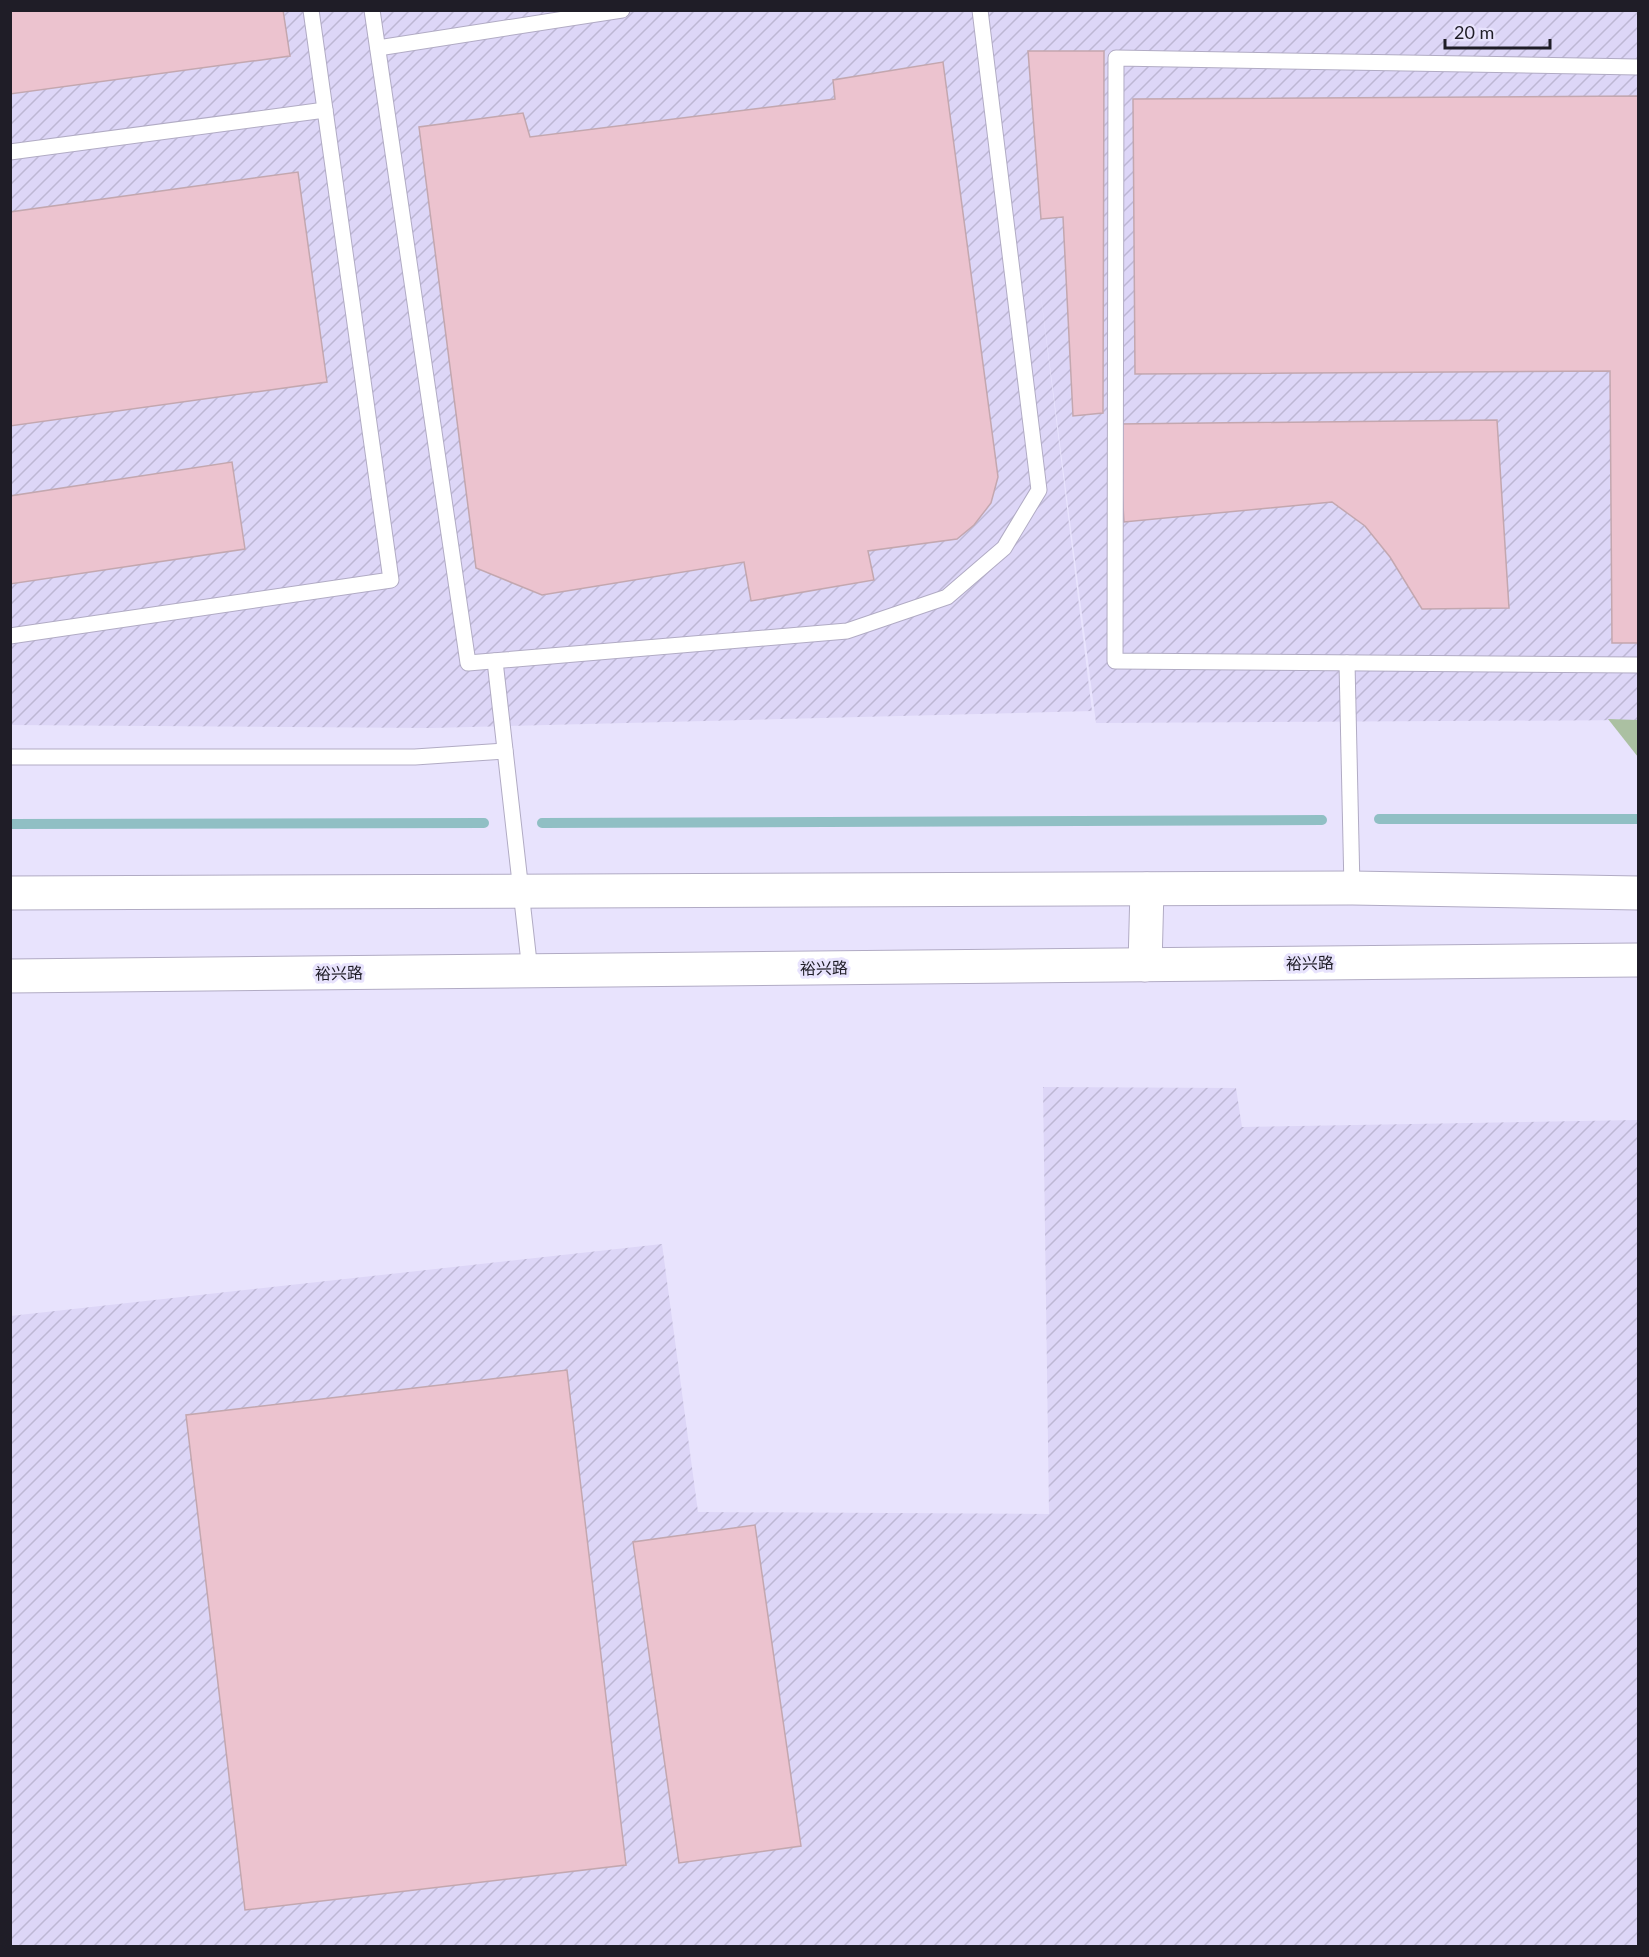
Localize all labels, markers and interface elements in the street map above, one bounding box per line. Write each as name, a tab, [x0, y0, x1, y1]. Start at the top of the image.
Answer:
scale bar	[1445, 12, 1550, 50]
text: 20 m	[1454, 21, 1494, 43]
street label: 裕兴路	[1286, 953, 1334, 972]
street label: 裕兴路	[800, 958, 848, 977]
street label: 裕兴路	[315, 963, 363, 982]

